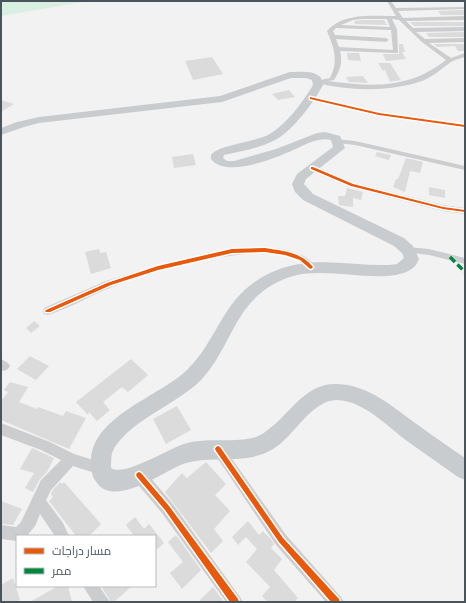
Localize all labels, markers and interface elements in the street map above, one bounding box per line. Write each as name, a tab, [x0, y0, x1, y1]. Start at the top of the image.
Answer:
legend	[16, 535, 156, 587]
text: مسار دراجات	[52, 544, 111, 559]
text: ممر	[51, 564, 71, 579]

